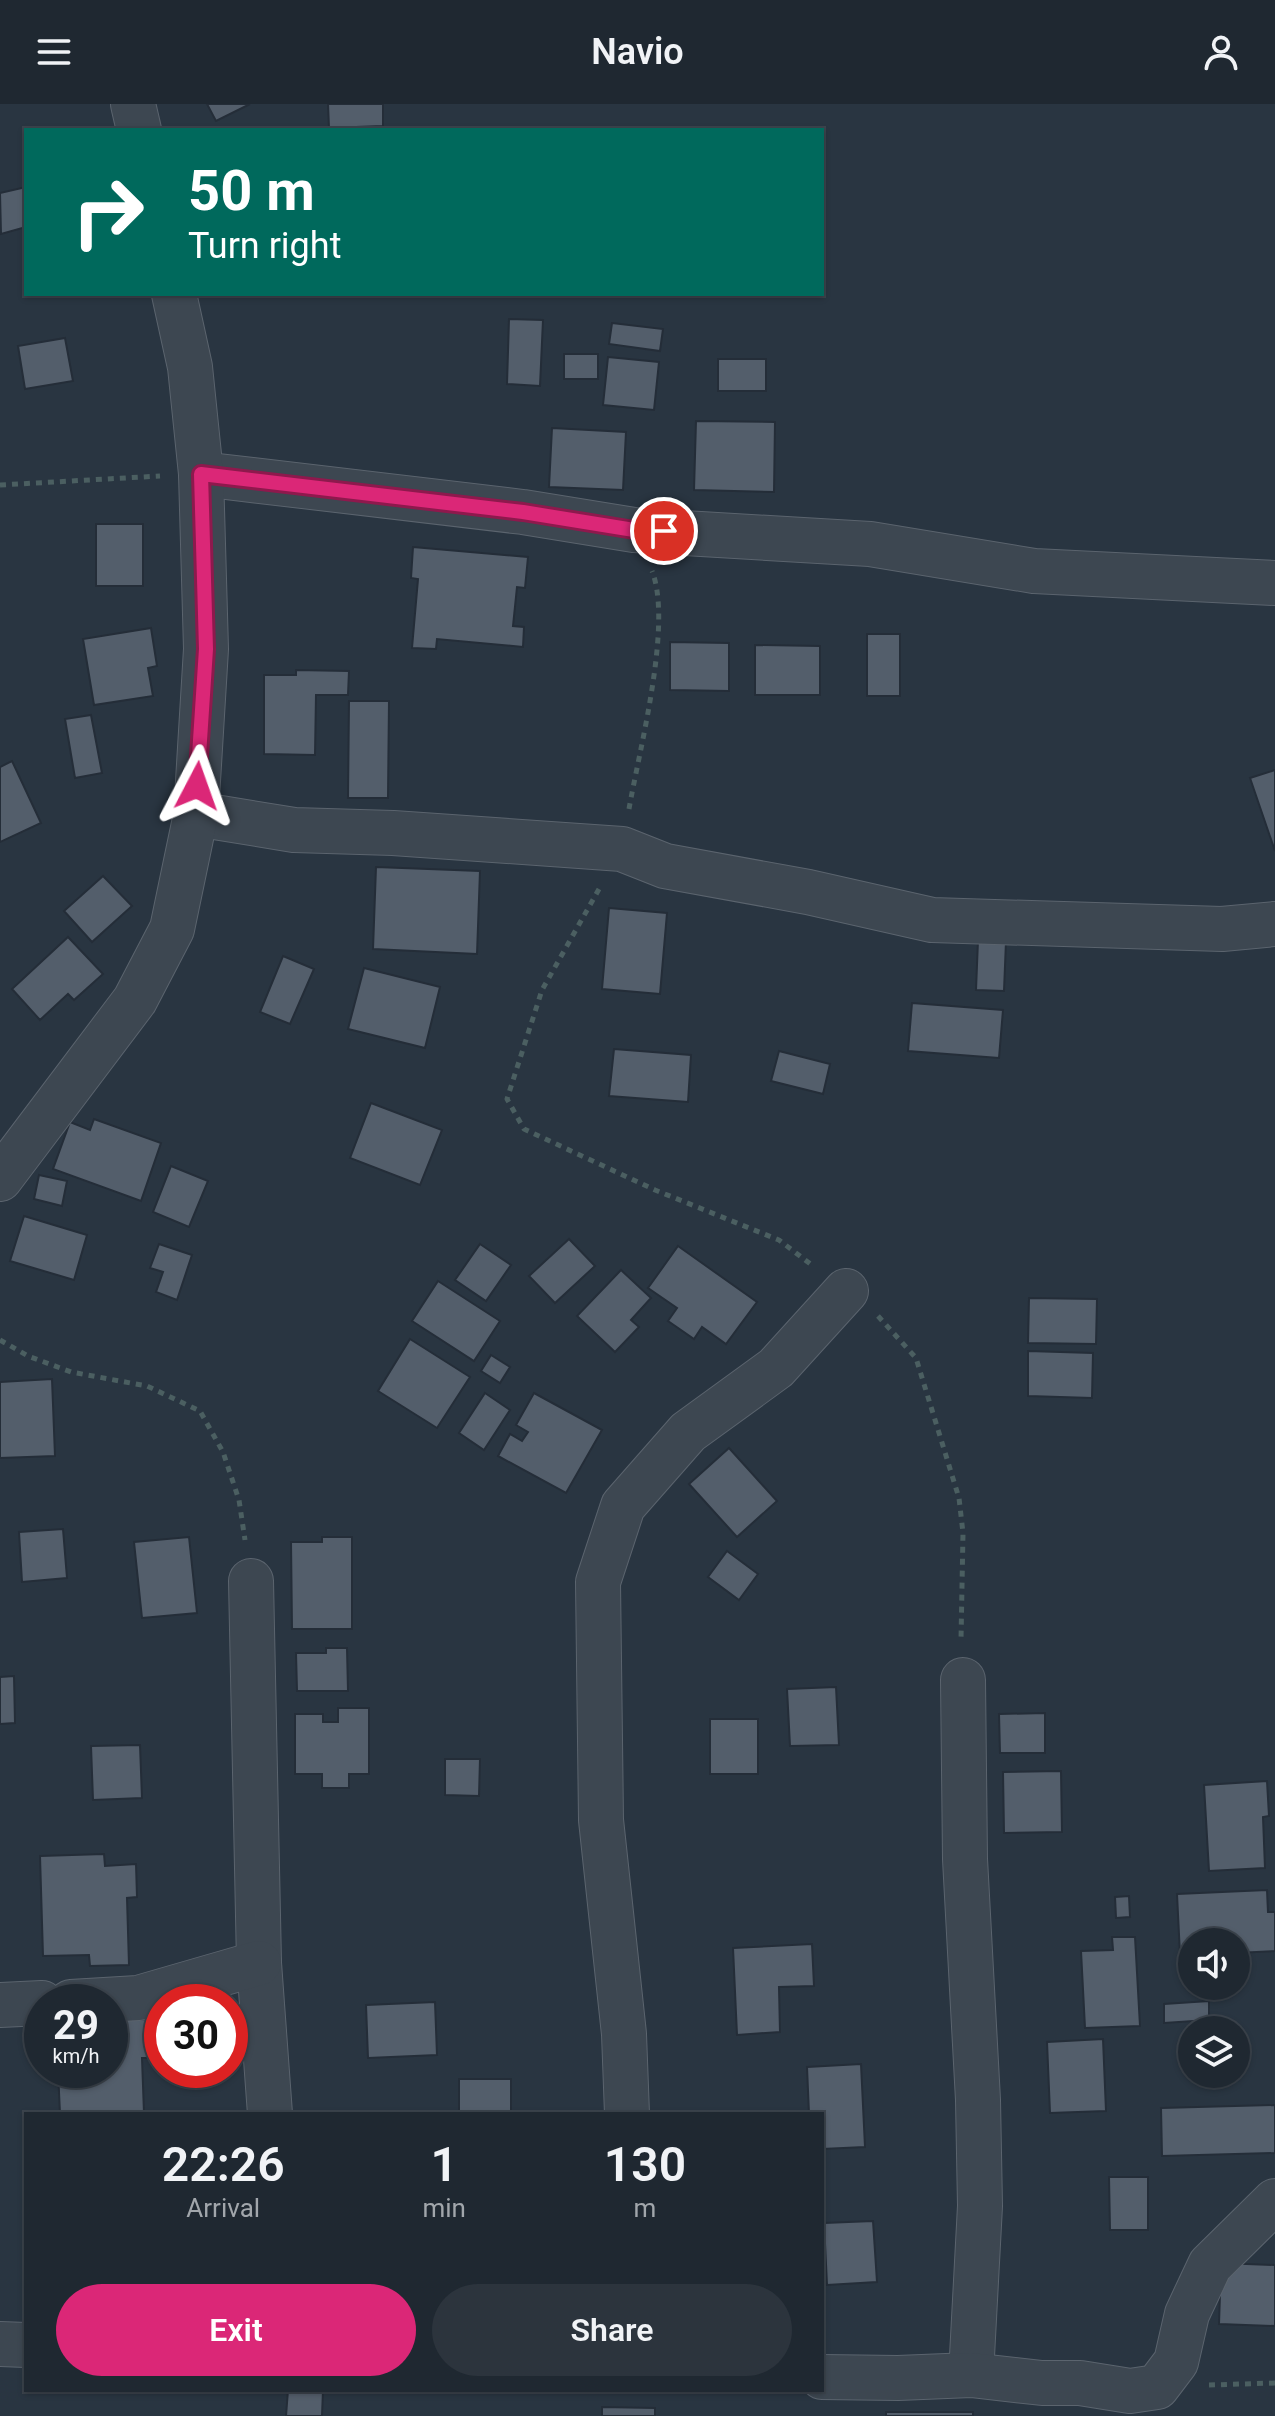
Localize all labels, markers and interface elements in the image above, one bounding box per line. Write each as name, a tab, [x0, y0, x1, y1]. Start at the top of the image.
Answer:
icon: menu	[32, 30, 76, 74]
icon: person	[1199, 30, 1243, 74]
text: Navio	[591, 31, 684, 73]
text: 50 m	[188, 158, 315, 224]
icon: right	[56, 160, 160, 264]
text: Turn right	[188, 225, 341, 267]
pin	[630, 497, 698, 565]
icon: arrive	[642, 509, 686, 553]
position arrow	[155, 744, 239, 828]
map controls	[1178, 1928, 1250, 2088]
button: sound	[1178, 1928, 1250, 2000]
speed limit sign: 30	[144, 1984, 248, 2088]
text: 29	[53, 2002, 99, 2049]
button: layers	[1178, 2016, 1250, 2088]
text: km/h	[53, 2044, 99, 2068]
text: 22:26	[162, 2136, 285, 2193]
text: 1	[431, 2136, 458, 2193]
text: 130	[604, 2136, 686, 2193]
text: Arrival	[186, 2193, 260, 2223]
text: min	[422, 2193, 466, 2223]
text: m	[634, 2193, 656, 2223]
button: Exit	[56, 2284, 416, 2376]
button: Share	[432, 2284, 792, 2376]

